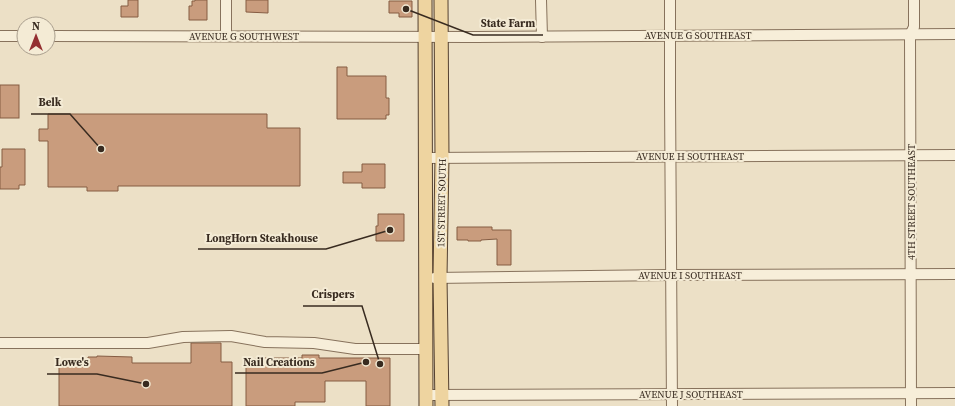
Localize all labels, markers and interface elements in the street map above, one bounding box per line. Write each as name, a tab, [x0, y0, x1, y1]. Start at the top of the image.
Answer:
callout: State Farm	[473, 12, 543, 35]
north arrow	[16, 16, 56, 56]
text: State Farm	[481, 16, 535, 31]
text: N	[32, 19, 40, 34]
street label: AVENUE G SOUTHEAST	[645, 29, 751, 42]
street label: AVENUE G SOUTHWEST	[189, 30, 299, 43]
callout: Belk	[31, 91, 70, 114]
text: Belk	[39, 95, 62, 110]
street label: 4TH STREET SOUTHEAST	[905, 144, 918, 260]
street label: AVENUE H SOUTHEAST	[636, 150, 744, 163]
street label: 1ST STREET SOUTH	[434, 158, 449, 248]
callout: LongHorn Steakhouse	[198, 226, 326, 249]
text: LongHorn Steakhouse	[206, 231, 318, 246]
street label: AVENUE I SOUTHEAST	[638, 269, 742, 282]
callout: Crispers	[303, 283, 362, 306]
text: Crispers	[312, 287, 354, 302]
callout: Nail Creations	[235, 350, 322, 373]
callout: Lowe's	[47, 351, 97, 374]
text: Lowe's	[55, 355, 89, 370]
text: Nail Creations	[243, 355, 315, 370]
street label: AVENUE J SOUTHEAST	[639, 388, 743, 401]

